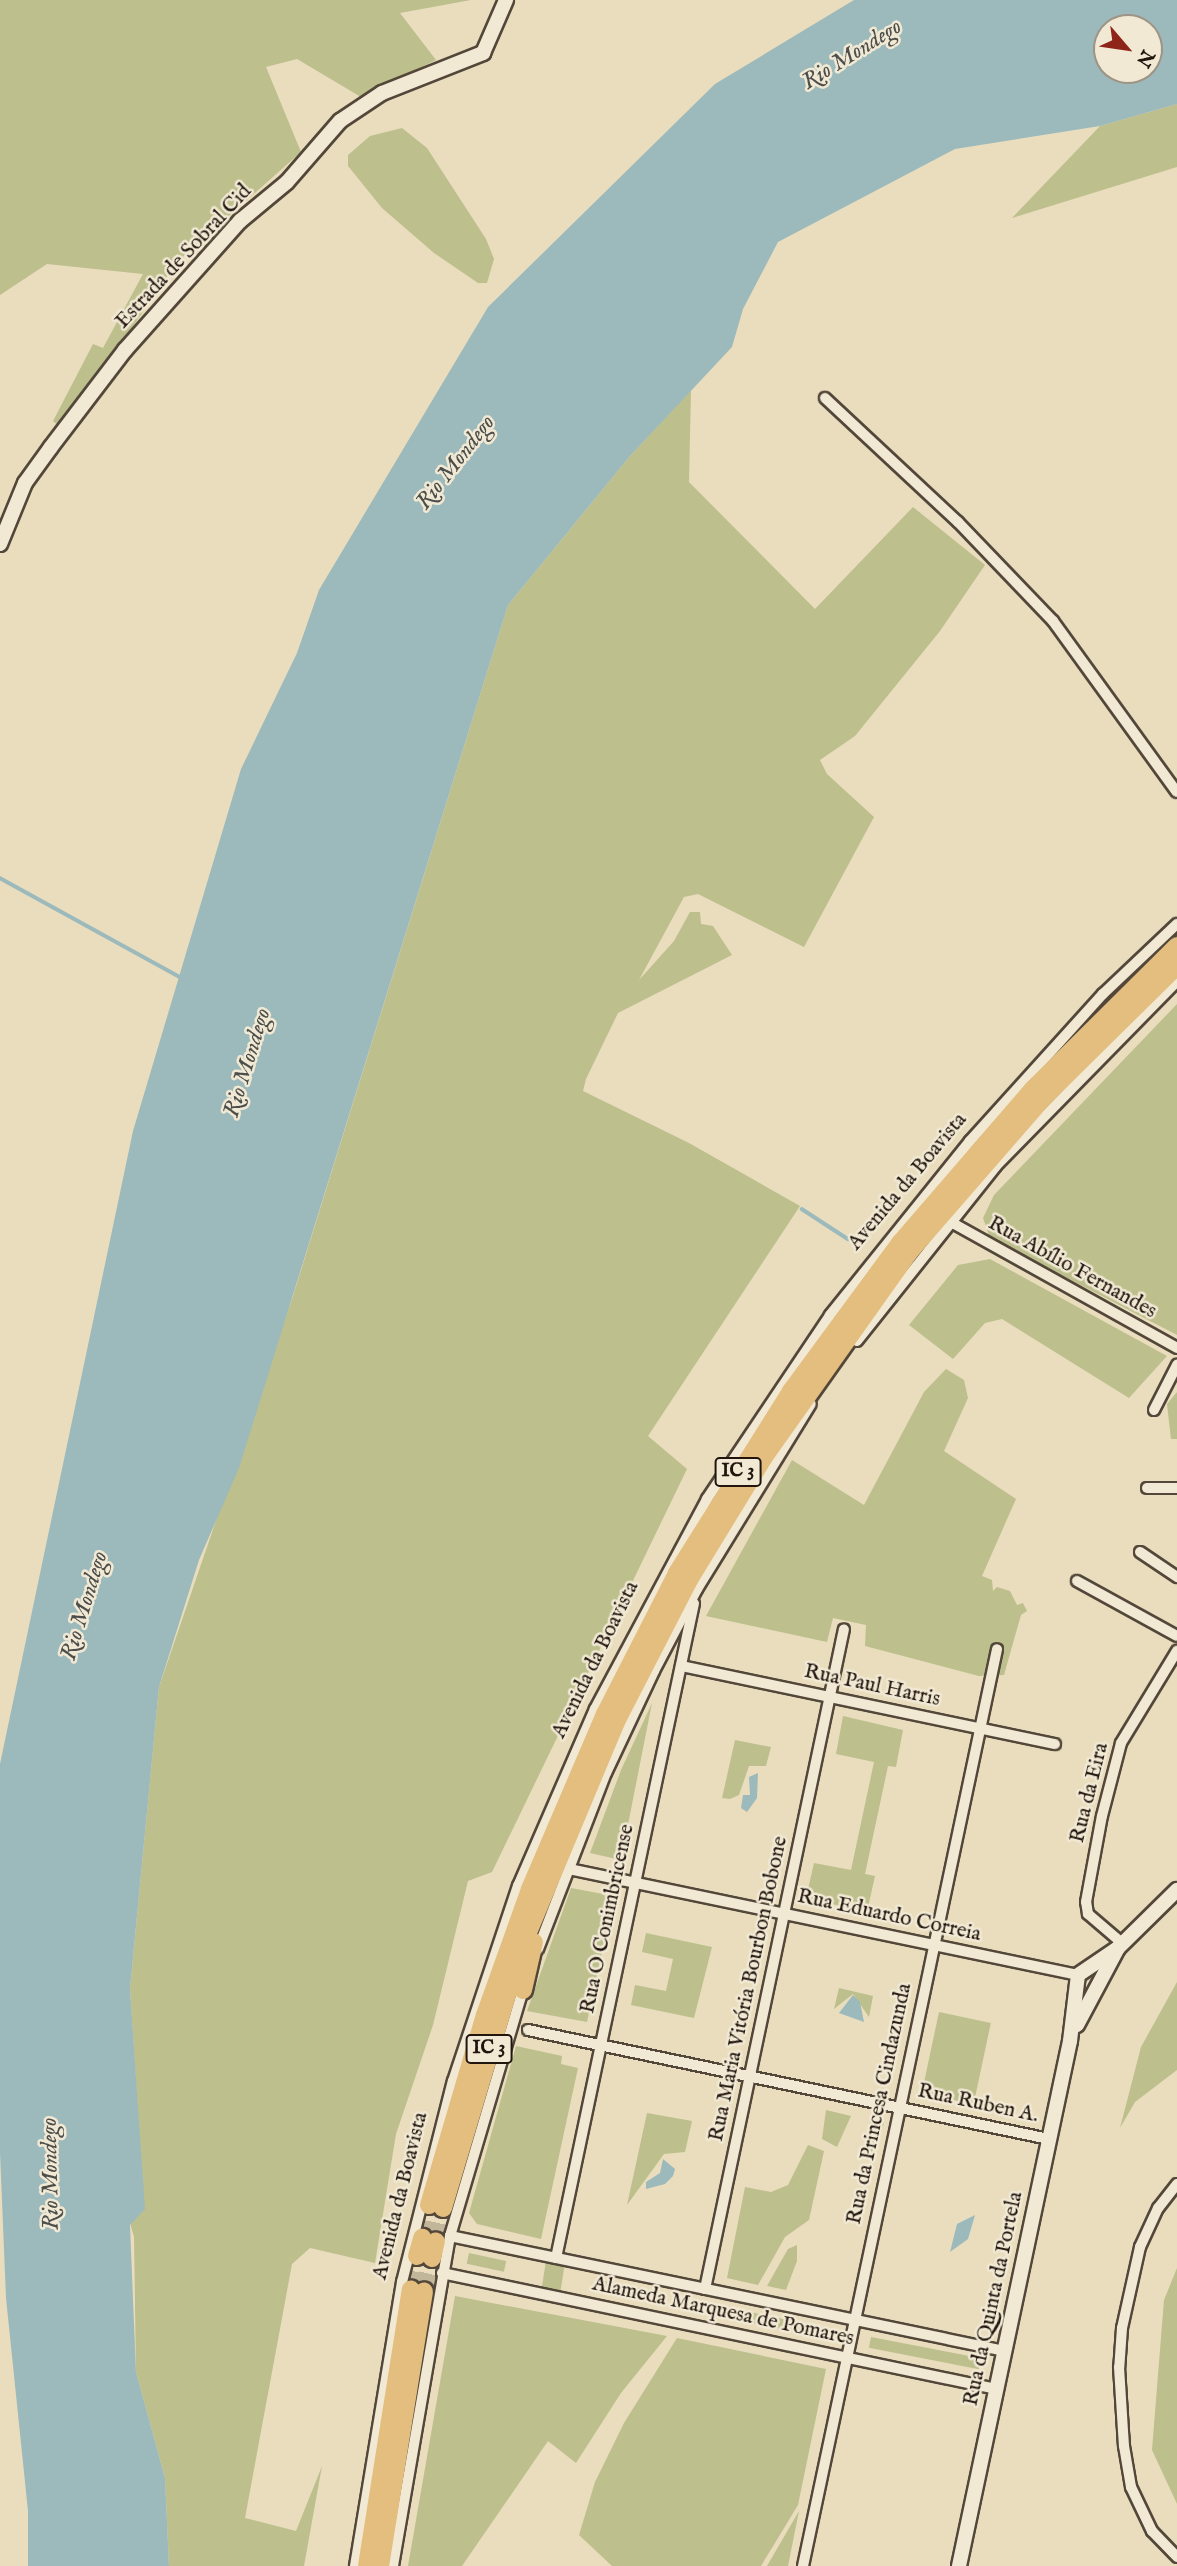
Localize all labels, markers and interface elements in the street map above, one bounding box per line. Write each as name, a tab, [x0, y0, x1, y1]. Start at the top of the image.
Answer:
water label: Rio Mondego	[797, 14, 907, 96]
north arrow	[1093, 14, 1163, 84]
text: N	[1130, 45, 1159, 71]
street label: Estrada de Sobral Cid	[111, 180, 257, 334]
water label: Rio Mondego	[411, 410, 501, 516]
water label: Rio Mondego	[218, 1005, 278, 1121]
street label: Avenida da Boavista	[843, 1108, 973, 1256]
street label: Rua Abílio Fernandes	[983, 1211, 1161, 1325]
road number: IC 3	[714, 1456, 762, 1488]
water label: Rio Mondego	[55, 1548, 115, 1664]
street label: Avenida da Boavista	[547, 1577, 645, 1743]
street label: Rua Paul Harris	[802, 1659, 942, 1713]
street label: Rua da Eira	[1065, 1740, 1115, 1846]
street label: Rua O Conimbricense	[576, 1822, 640, 2016]
street label: Rua Maria Vitória Bourbon Bobone	[704, 1834, 794, 2144]
street label: Rua Eduardo Correia	[795, 1884, 983, 1948]
street label: Rua da Princesa Cindazunda	[842, 1981, 918, 2227]
road number: IC 3	[464, 2034, 514, 2064]
street label: Rua Ruben A.	[915, 2079, 1041, 2129]
street label: Avenida da Boavista	[368, 2110, 434, 2282]
water label: Rio Mondego	[36, 2118, 66, 2230]
street label: Rua da Quinta da Portela	[959, 2190, 1029, 2408]
street label: Alameda Marquesa de Pomares	[590, 2272, 856, 2352]

